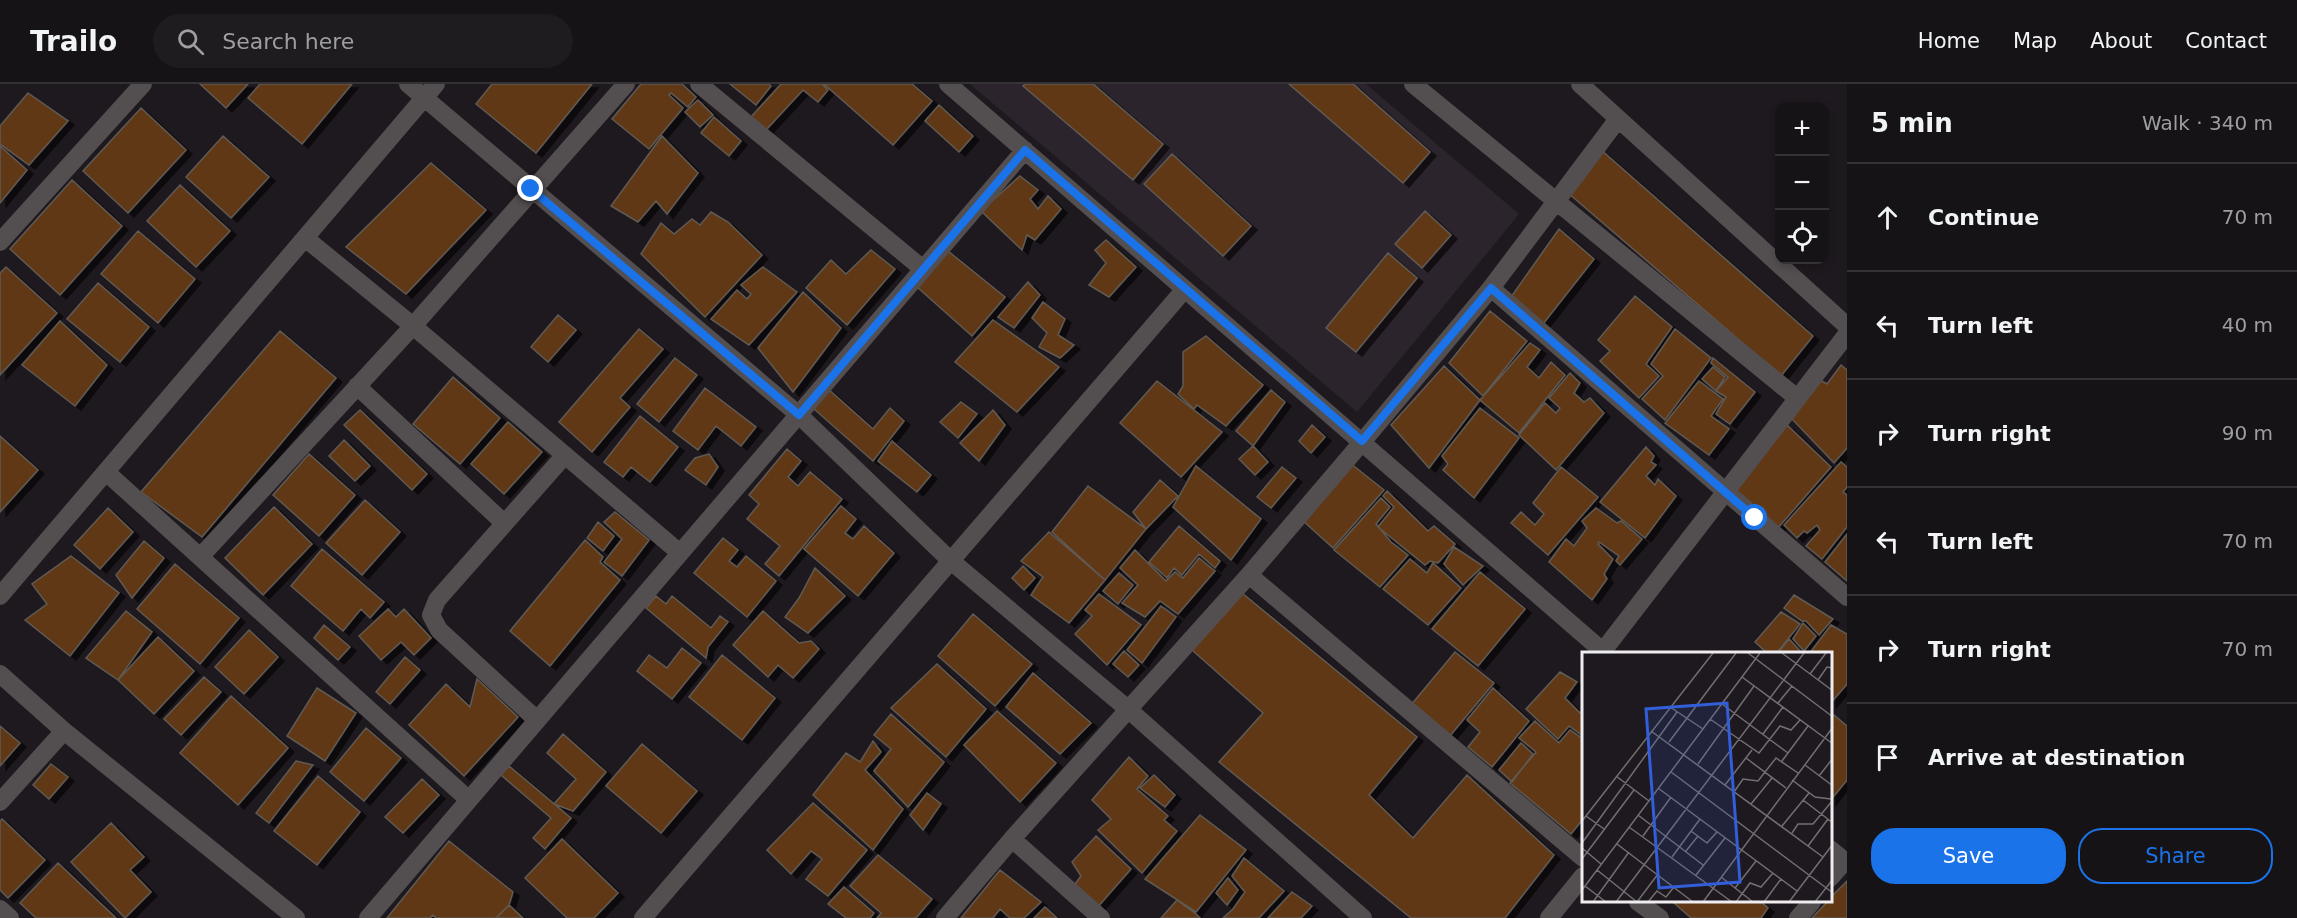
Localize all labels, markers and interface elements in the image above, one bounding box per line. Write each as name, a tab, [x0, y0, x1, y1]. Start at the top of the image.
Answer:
search box	[153, 14, 573, 68]
text: Trailo	[30, 25, 117, 58]
icon: search	[174, 25, 207, 58]
text: Search here	[222, 29, 354, 54]
text: Home	[1918, 29, 1980, 53]
text: Map	[2013, 29, 2057, 53]
text: About	[2090, 29, 2152, 53]
text: Contact	[2185, 29, 2267, 53]
map controls	[1775, 102, 1829, 264]
button: +	[1775, 102, 1829, 156]
text: 5 min	[1871, 108, 1953, 138]
text: Walk · 340 m	[2142, 111, 2273, 135]
button: −	[1775, 156, 1829, 210]
route end	[517, 175, 543, 201]
icon: ahead	[1871, 201, 1904, 234]
text: Continue	[1928, 205, 2039, 230]
text: 70 m	[2222, 205, 2273, 229]
button: locate	[1775, 210, 1829, 264]
icon: left	[1871, 309, 1904, 342]
text: Turn left	[1928, 313, 2033, 338]
text: 40 m	[2222, 313, 2273, 337]
icon: right	[1871, 417, 1904, 450]
text: Turn right	[1928, 421, 2051, 446]
text: 90 m	[2222, 421, 2273, 445]
route start	[1741, 504, 1767, 530]
icon: left	[1871, 525, 1904, 558]
text: Turn left	[1928, 529, 2033, 554]
text: 70 m	[2222, 529, 2273, 553]
icon: right	[1871, 633, 1904, 666]
text: Turn right	[1928, 637, 2051, 662]
text: 70 m	[2222, 637, 2273, 661]
inset map	[1582, 652, 1832, 903]
icon: arrive	[1871, 741, 1904, 774]
text: Arrive at destination	[1928, 745, 2185, 770]
button: Save	[1871, 828, 2066, 884]
button: Share	[2078, 828, 2273, 884]

